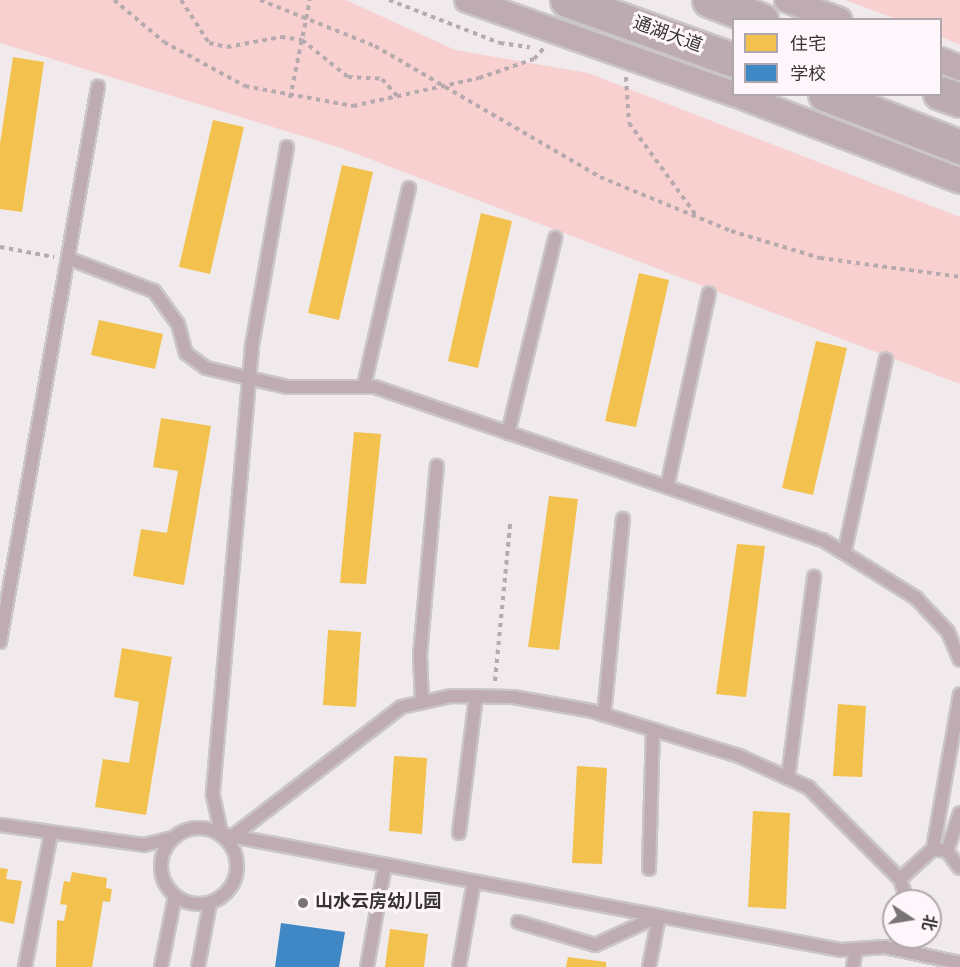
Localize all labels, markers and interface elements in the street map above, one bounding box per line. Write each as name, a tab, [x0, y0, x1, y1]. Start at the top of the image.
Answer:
street label: 通湖大道	[629, 14, 705, 58]
legend	[732, 18, 942, 96]
text: 住宅	[790, 34, 826, 57]
text: 学校	[790, 64, 826, 87]
north arrow	[882, 889, 942, 949]
place label: 山水云房幼儿园	[315, 892, 441, 914]
marker: 山水云房幼儿园	[296, 896, 310, 910]
text: 北	[916, 912, 939, 932]

